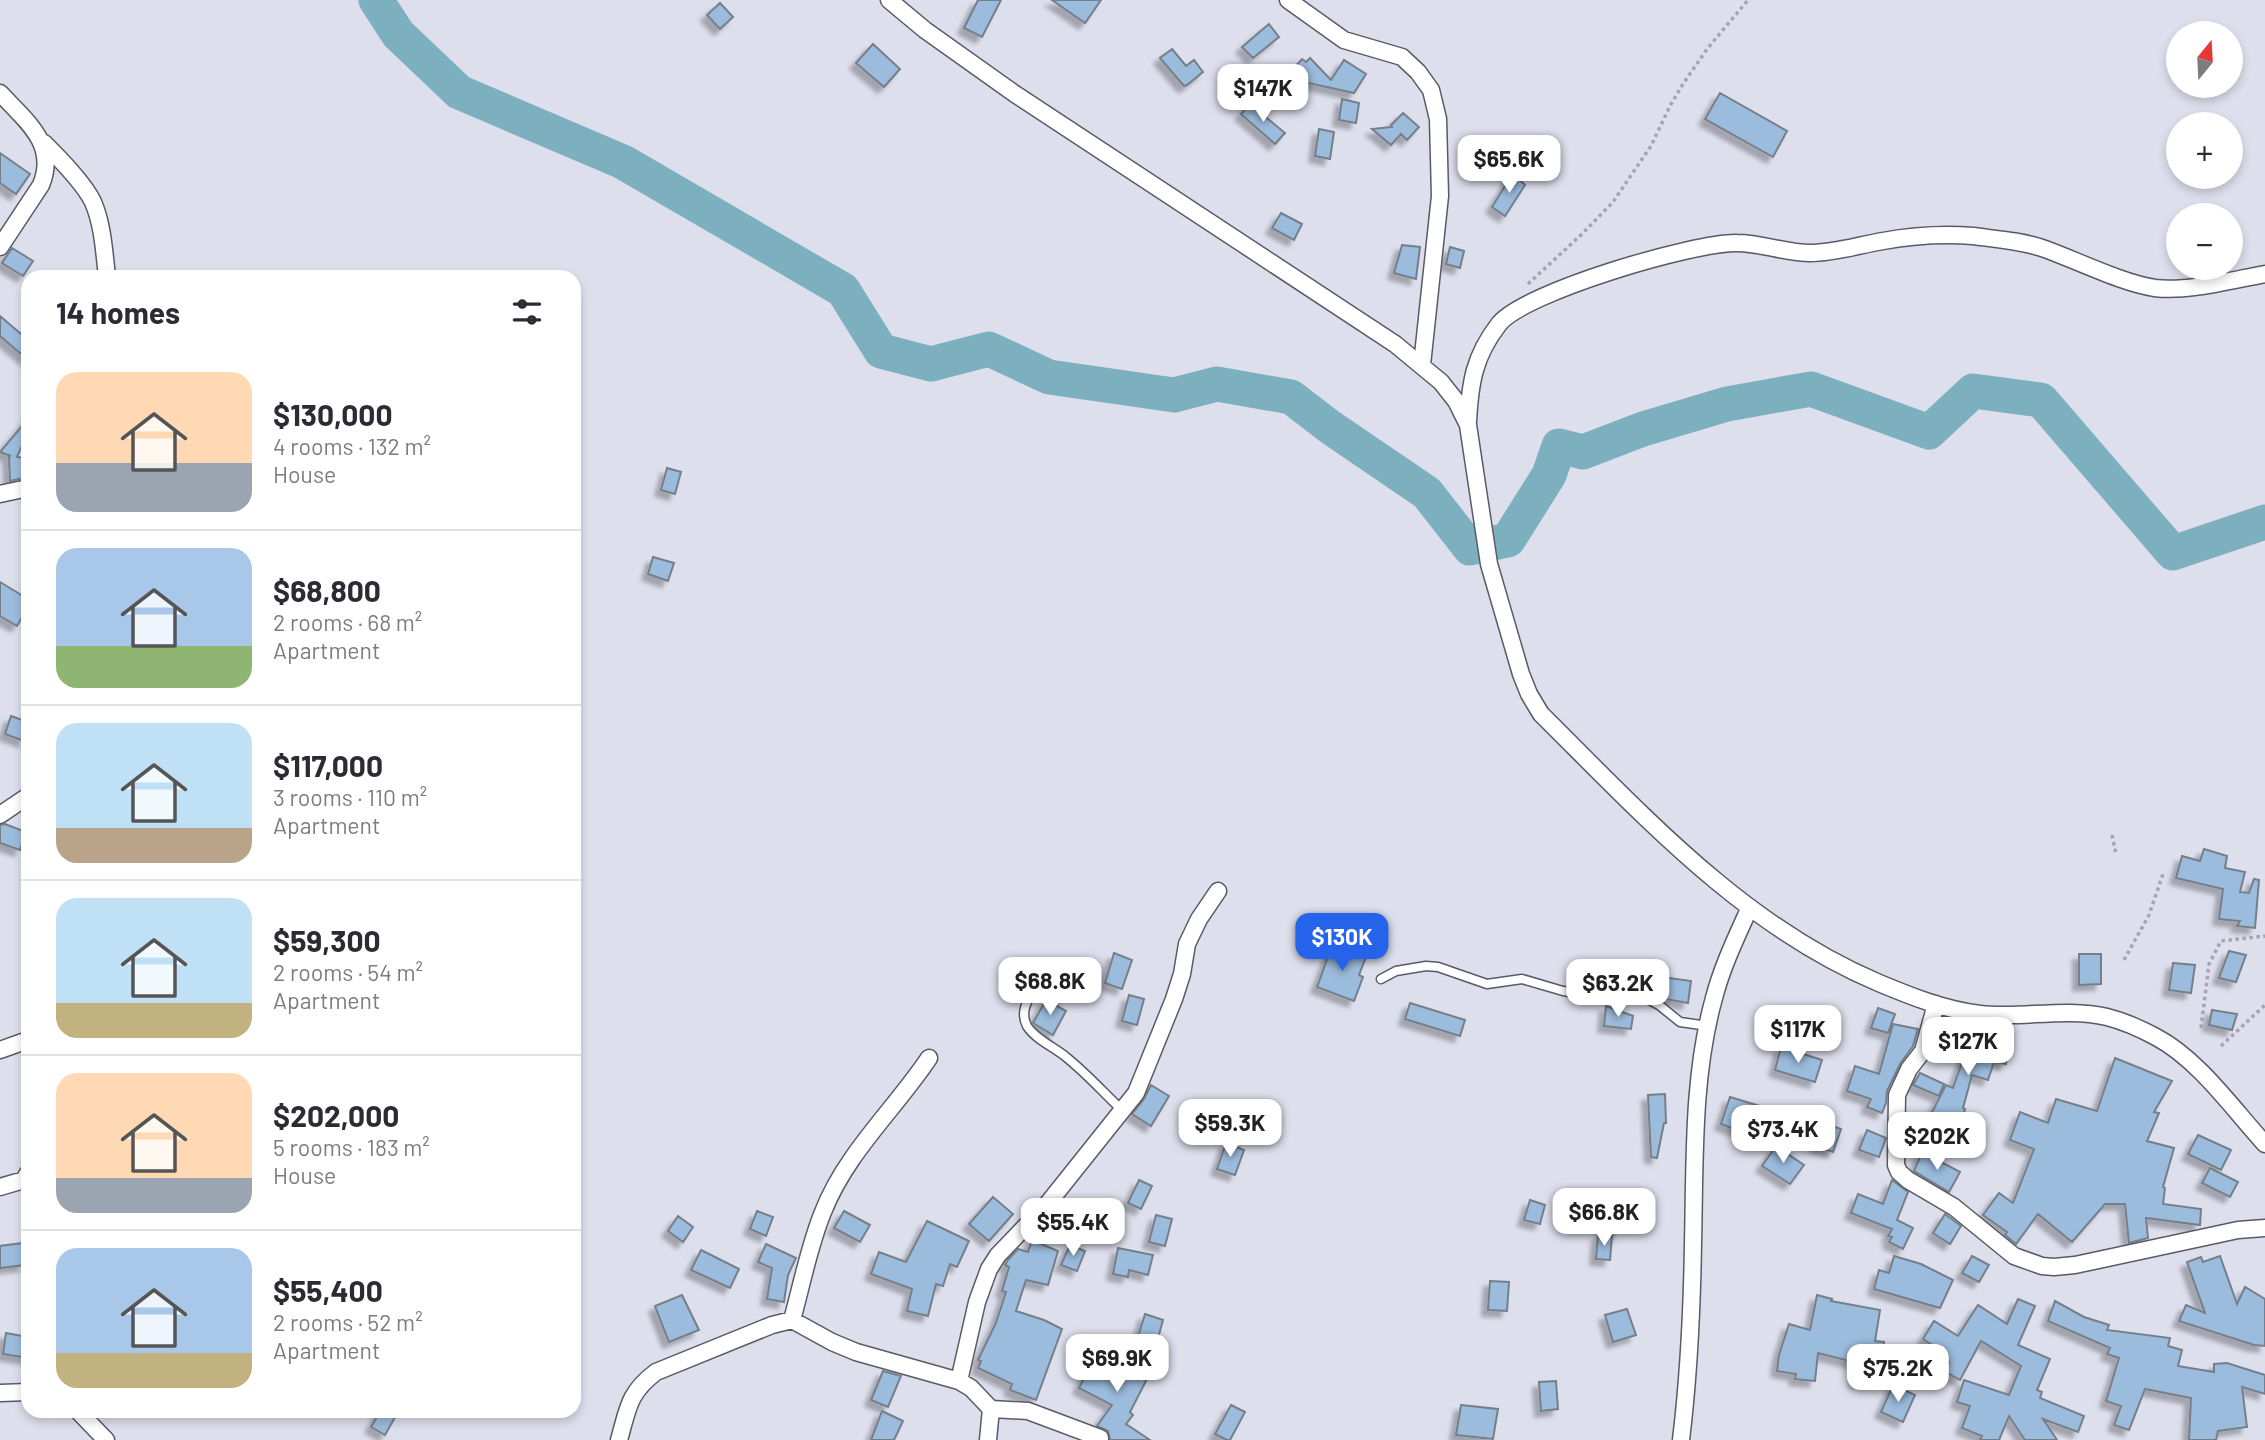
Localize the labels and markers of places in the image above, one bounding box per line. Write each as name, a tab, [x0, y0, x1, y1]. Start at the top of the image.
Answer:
pin: $147K	[1214, 64, 1312, 124]
pin: $65.6K	[1452, 136, 1566, 195]
pin: $130K	[1293, 914, 1391, 973]
pin: $68.8K	[993, 958, 1107, 1017]
pin: $63.2K	[1561, 960, 1675, 1019]
pin: $117K	[1749, 1006, 1847, 1065]
pin: $127K	[1919, 1018, 2017, 1077]
pin: $59.3K	[1173, 1100, 1287, 1159]
pin: $73.4K	[1726, 1106, 1840, 1165]
pin: $202K	[1888, 1112, 1986, 1172]
pin: $66.8K	[1547, 1188, 1661, 1248]
pin: $55.4K	[1016, 1198, 1130, 1258]
pin: $69.9K	[1060, 1334, 1174, 1394]
pin: $75.2K	[1841, 1344, 1955, 1404]

